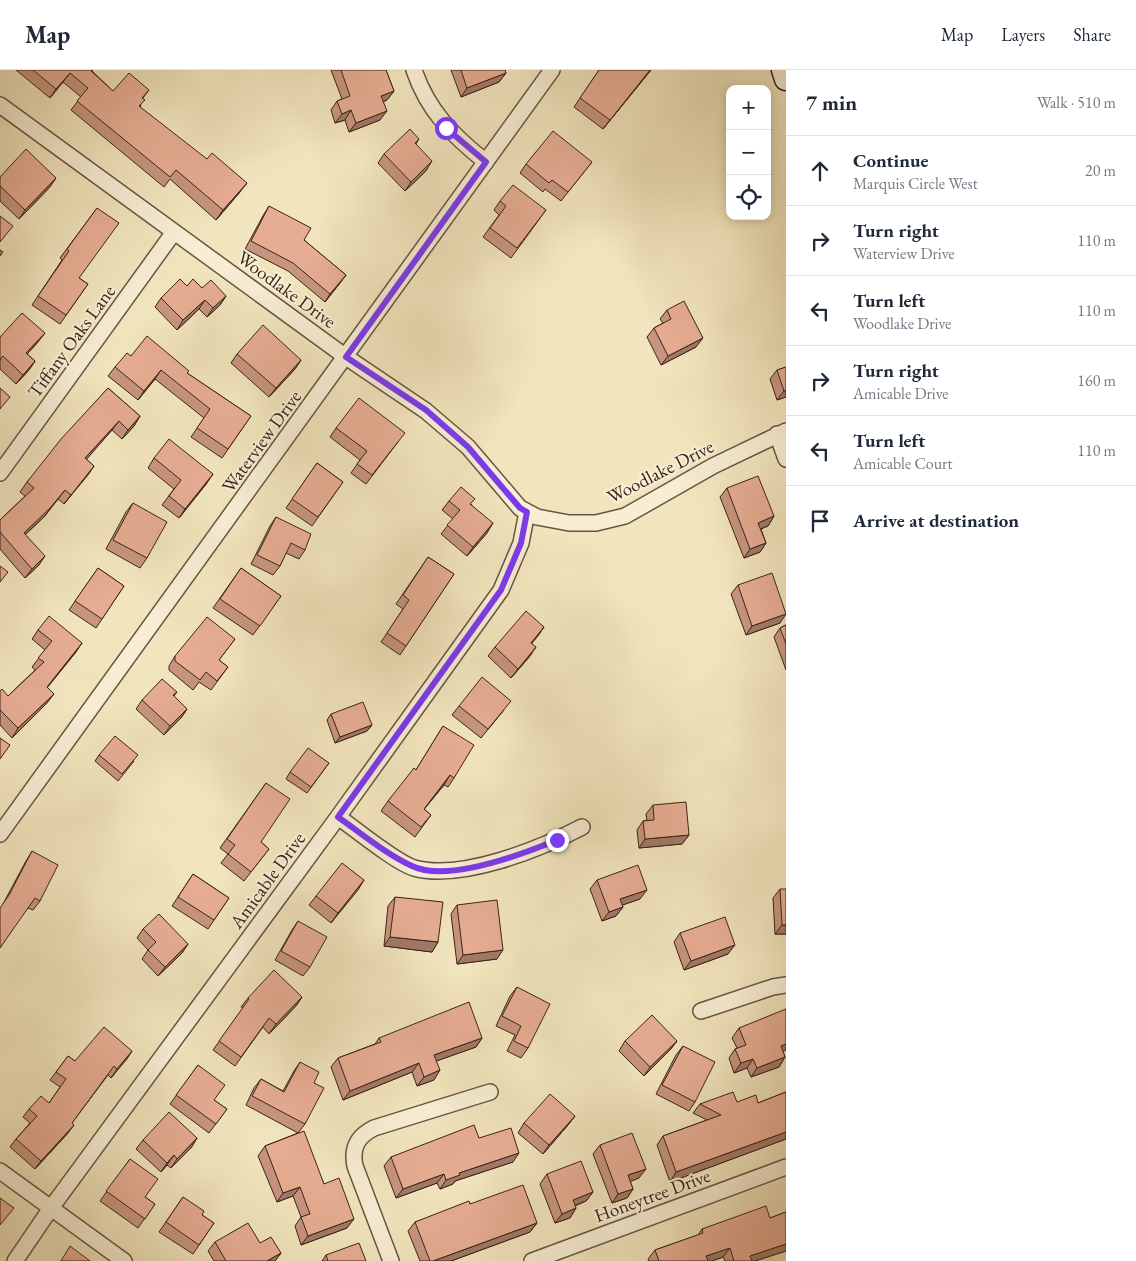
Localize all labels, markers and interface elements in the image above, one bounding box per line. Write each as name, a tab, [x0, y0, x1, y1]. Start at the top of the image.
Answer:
text: Map	[25, 19, 70, 50]
text: Map	[941, 23, 973, 46]
text: Layers	[1001, 23, 1045, 46]
text: Share	[1073, 23, 1111, 46]
map controls	[726, 85, 771, 220]
button: +	[726, 85, 771, 130]
text: 7 min	[806, 89, 857, 116]
text: Walk · 510 m	[1037, 92, 1116, 113]
route start	[435, 117, 458, 140]
button: −	[726, 130, 771, 175]
text: Continue	[853, 148, 928, 173]
icon: ahead	[806, 157, 834, 185]
text: 20 m	[1085, 160, 1116, 181]
text: Marquis Circle West	[853, 173, 978, 194]
button: locate	[726, 175, 771, 220]
text: Turn right	[853, 218, 939, 243]
icon: right	[806, 227, 834, 255]
text: 110 m	[1077, 230, 1116, 251]
text: Waterview Drive	[853, 243, 955, 264]
street label: Woodlake Drive	[232, 245, 341, 334]
street label: Tiffany Oaks Lane	[22, 280, 121, 403]
text: Turn left	[853, 288, 925, 313]
icon: left	[806, 297, 834, 325]
text: 110 m	[1077, 300, 1116, 321]
text: Woodlake Drive	[853, 313, 951, 334]
text: Turn right	[853, 358, 939, 383]
icon: right	[806, 367, 834, 395]
text: 160 m	[1077, 370, 1116, 391]
text: Amicable Drive	[853, 383, 949, 404]
street label: Waterview Drive	[216, 385, 307, 497]
text: Turn left	[853, 428, 925, 453]
street label: Woodlake Drive	[603, 434, 718, 509]
icon: left	[806, 437, 834, 465]
text: 110 m	[1077, 440, 1116, 461]
text: Amicable Court	[853, 453, 952, 474]
icon: arrive	[806, 507, 834, 535]
text: Arrive at destination	[853, 508, 1019, 533]
street label: Amicable Drive	[223, 827, 311, 934]
route end	[546, 829, 569, 852]
street label: Honeytree Drive	[591, 1163, 714, 1228]

